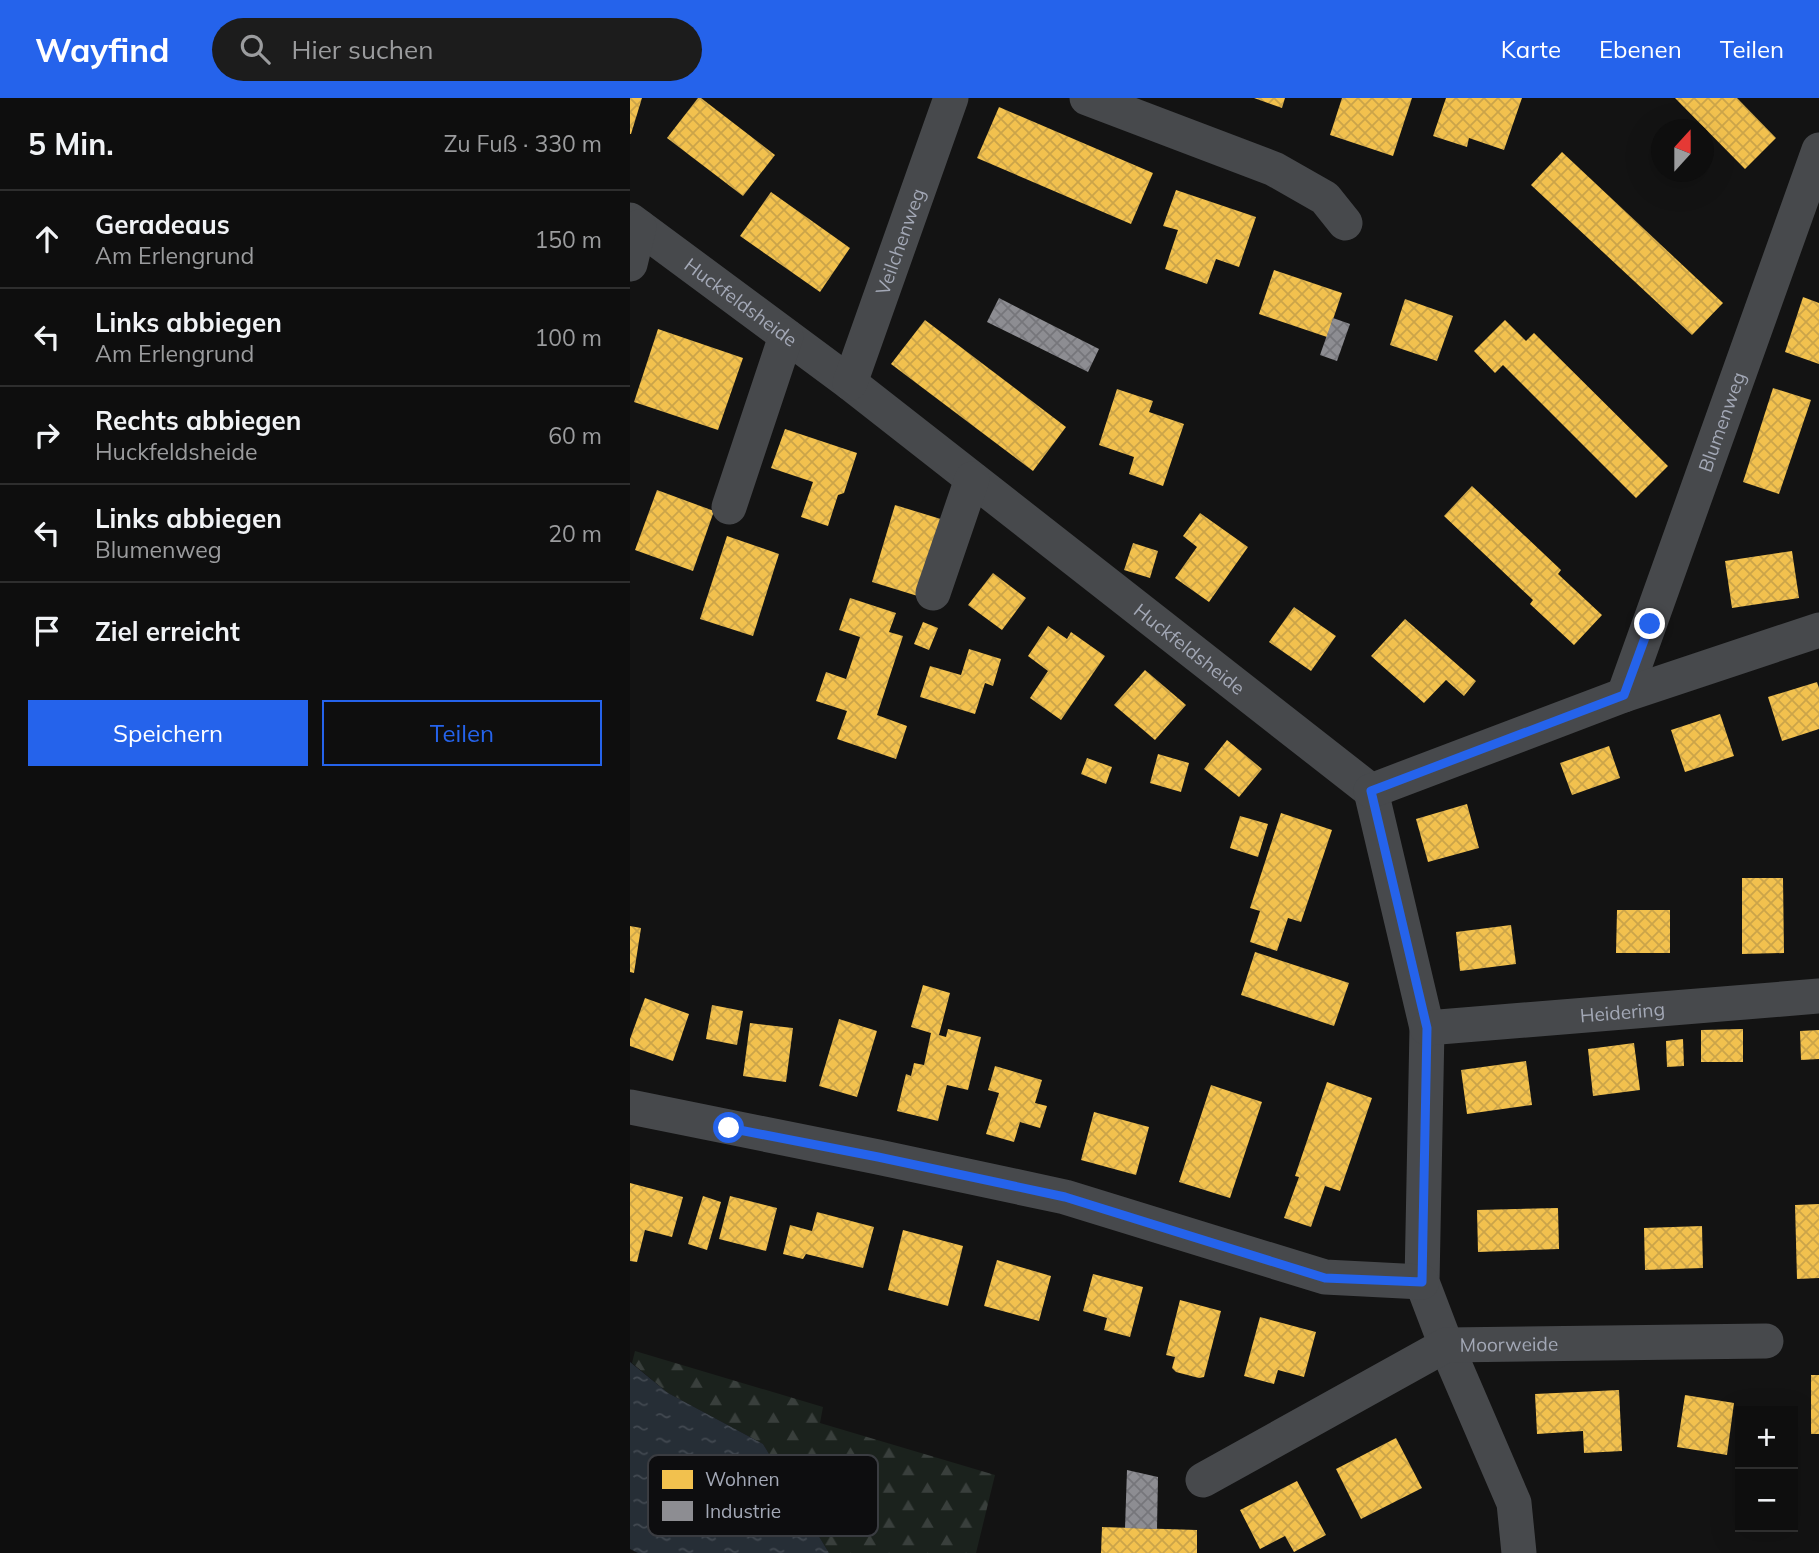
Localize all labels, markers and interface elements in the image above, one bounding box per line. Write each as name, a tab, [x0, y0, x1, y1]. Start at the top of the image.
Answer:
search box	[212, 18, 702, 81]
text: Wayfind	[35, 29, 170, 70]
icon: search	[236, 30, 274, 68]
text: Hier suchen	[292, 33, 433, 66]
text: Karte	[1501, 34, 1561, 64]
text: Ebenen	[1599, 34, 1682, 64]
text: Teilen	[1720, 34, 1784, 64]
north arrow	[1651, 119, 1714, 182]
text: 5 Min.	[28, 125, 114, 163]
text: Zu Fuß · 330 m	[444, 129, 602, 158]
street label: Veilchenweg	[870, 185, 930, 298]
text: Geradeaus	[95, 208, 230, 241]
icon: ahead	[28, 220, 66, 258]
text: 150 m	[534, 225, 602, 254]
text: Am Erlengrund	[95, 241, 254, 270]
street label: Huckfeldsheide	[680, 253, 802, 352]
text: Links abbiegen	[95, 306, 282, 339]
icon: left	[28, 318, 66, 356]
text: 100 m	[534, 323, 602, 352]
text: Am Erlengrund	[95, 339, 254, 368]
street label: Blumenweg	[1693, 369, 1751, 475]
text: Rechts abbiegen	[95, 404, 301, 437]
icon: right	[28, 416, 66, 454]
text: 60 m	[548, 421, 602, 450]
text: Huckfeldsheide	[95, 437, 258, 466]
text: Links abbiegen	[95, 502, 282, 535]
icon: left	[28, 514, 66, 552]
text: 20 m	[548, 519, 602, 548]
text: Blumenweg	[95, 535, 222, 564]
street label: Huckfeldsheide	[1129, 598, 1250, 700]
route end	[1634, 608, 1665, 639]
icon: arrive	[28, 612, 66, 650]
text: Ziel erreicht	[95, 615, 240, 648]
button: Speichern	[28, 700, 308, 766]
button: Teilen	[322, 700, 602, 766]
street label: Heidering	[1579, 997, 1666, 1027]
route start	[713, 1112, 744, 1143]
street label: Moorweide	[1460, 1332, 1558, 1357]
map controls	[1735, 1406, 1798, 1532]
button: +	[1735, 1406, 1798, 1469]
legend	[648, 1455, 878, 1536]
text: Wohnen	[705, 1467, 780, 1491]
button: −	[1735, 1469, 1798, 1532]
text: Industrie	[705, 1499, 781, 1523]

